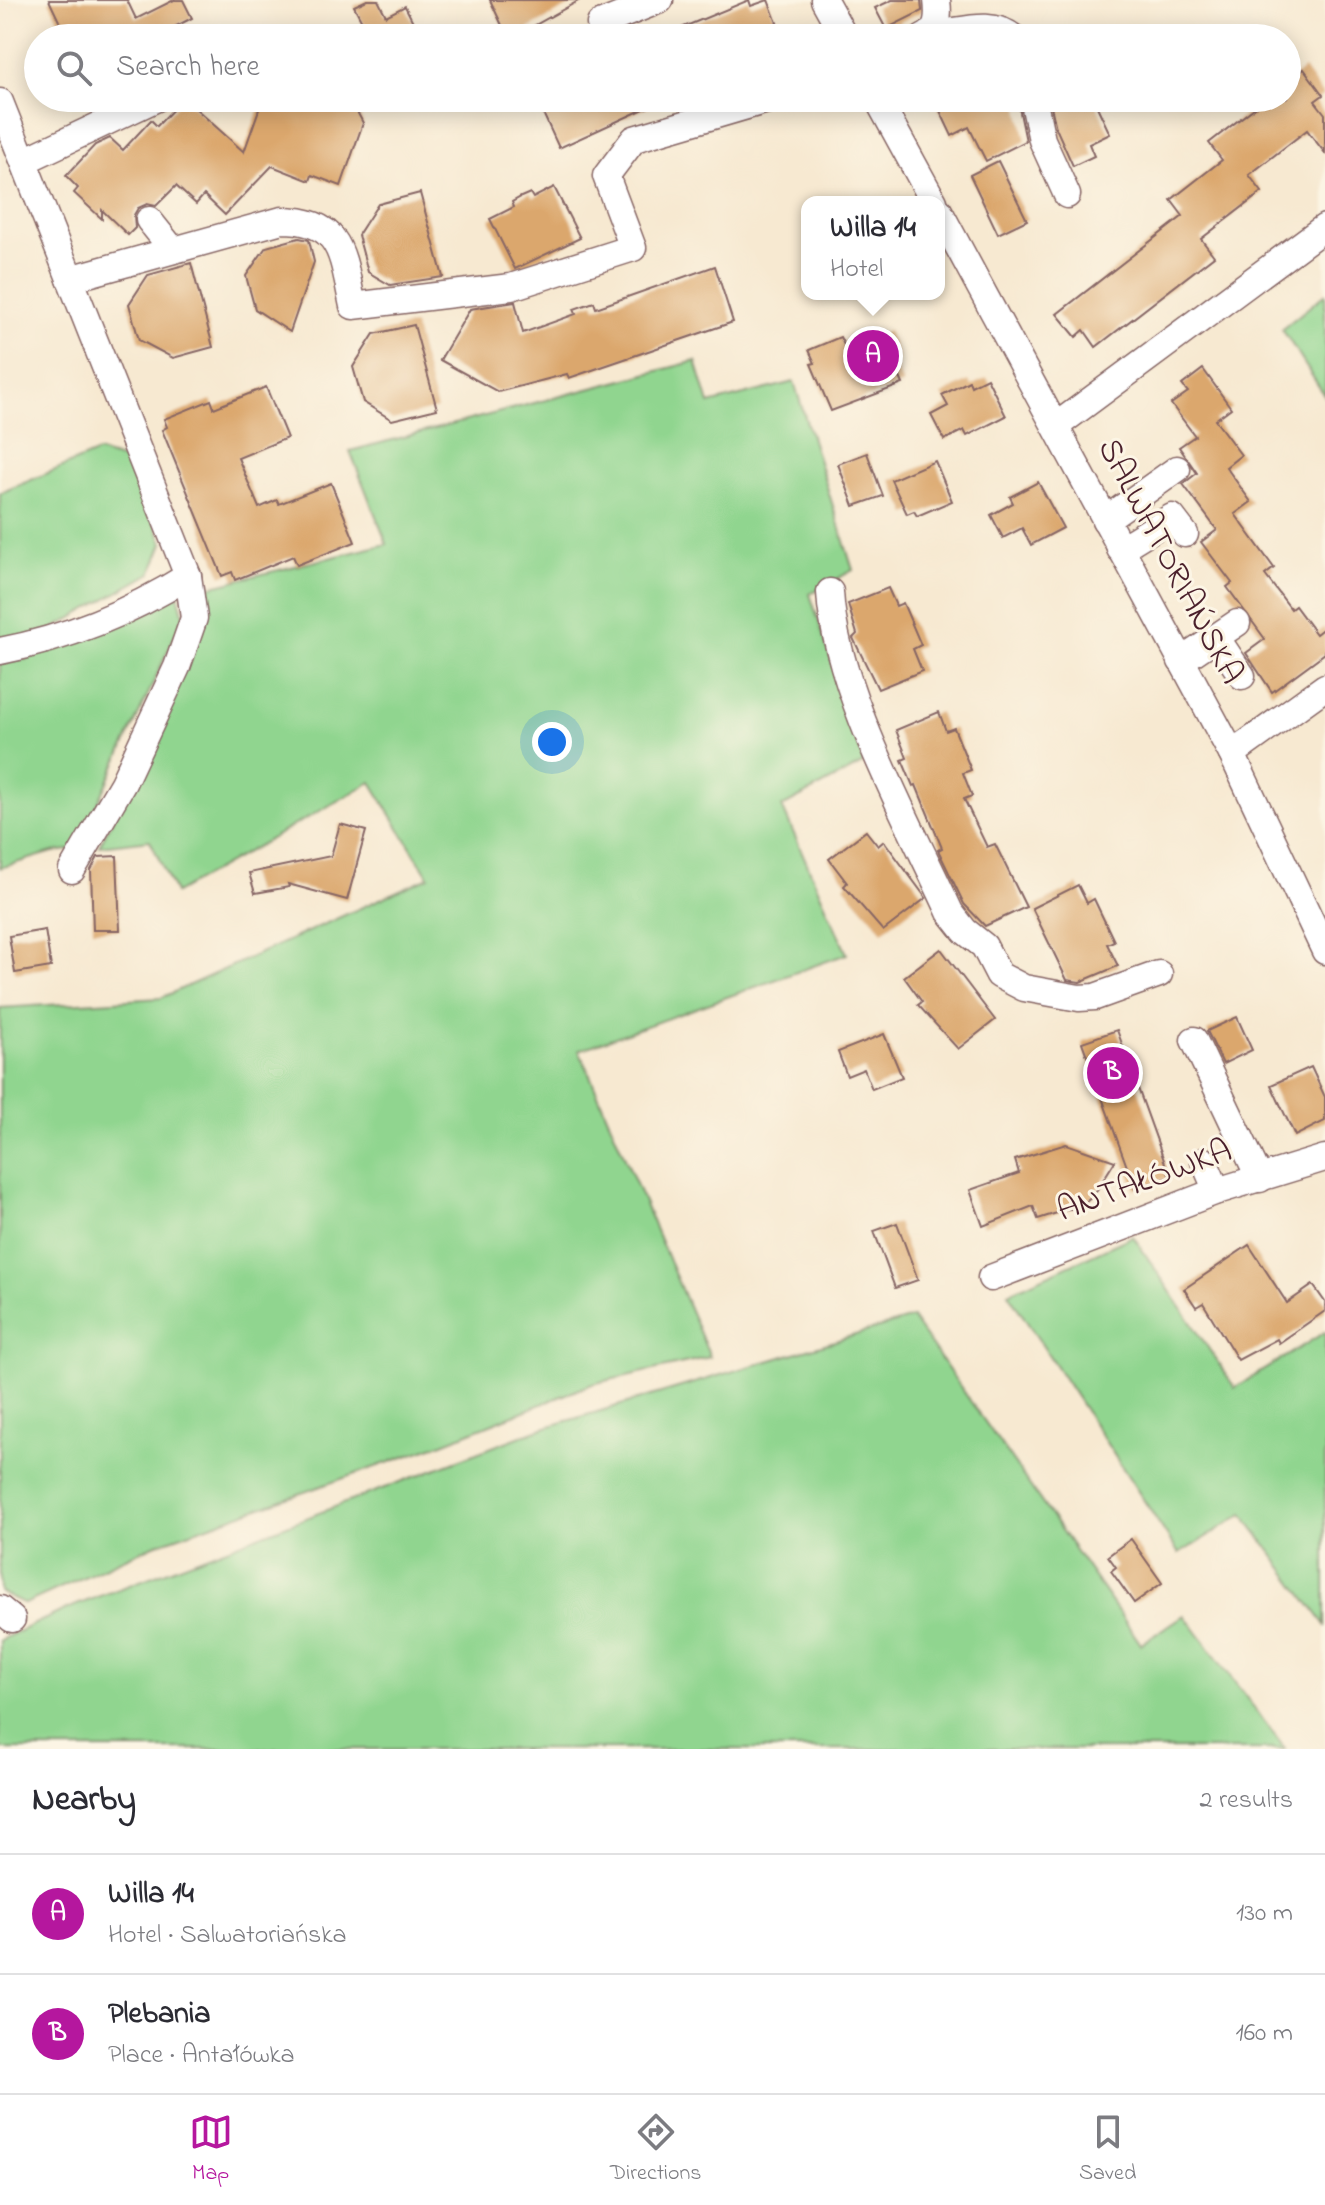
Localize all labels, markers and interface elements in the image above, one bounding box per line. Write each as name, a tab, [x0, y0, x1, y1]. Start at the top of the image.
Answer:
search box	[24, 24, 1301, 112]
icon: search	[52, 46, 96, 90]
text: Search here	[116, 46, 260, 90]
popup	[801, 196, 945, 300]
text: Willa 14	[830, 207, 916, 251]
text: Hotel	[830, 251, 883, 289]
pin: A	[847, 326, 899, 386]
street label: SALWATORIAŃSKA	[1083, 430, 1255, 694]
your location	[532, 722, 572, 762]
pin: B	[1087, 1043, 1139, 1103]
street label: ANTAŁÓWKA	[1050, 1127, 1240, 1237]
text: Nearby	[32, 1776, 136, 1826]
text: 2 results	[1200, 1782, 1293, 1820]
text: Willa 14	[108, 1873, 194, 1917]
text: A	[50, 1895, 66, 1933]
text: 130 m	[1236, 1895, 1293, 1933]
text: Hotel · Salwatoriańska	[108, 1917, 347, 1955]
text: Plebania	[108, 1993, 210, 2037]
text: B	[49, 2015, 67, 2053]
text: 160 m	[1235, 2015, 1293, 2053]
text: Place · Antałówka	[108, 2037, 295, 2075]
tab: Map	[189, 2110, 233, 2190]
tab: Directions	[610, 2110, 702, 2190]
tab: Saved	[1079, 2110, 1136, 2190]

